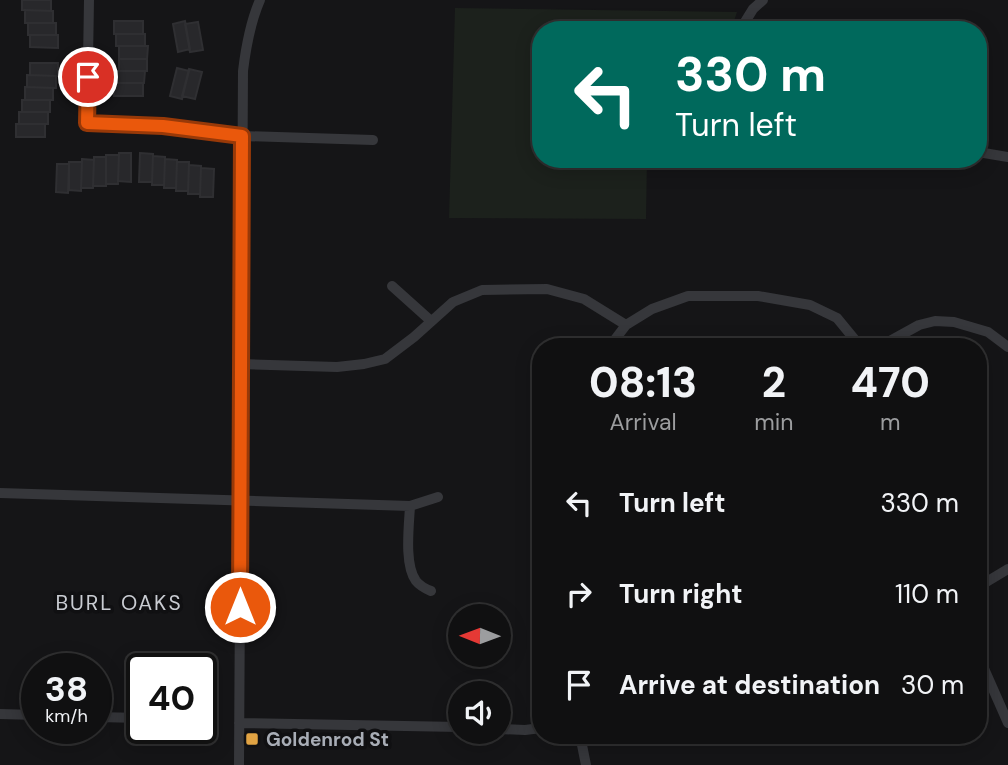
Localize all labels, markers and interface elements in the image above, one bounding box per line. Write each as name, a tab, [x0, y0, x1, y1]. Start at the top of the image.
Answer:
text: 330 m	[675, 42, 826, 106]
pin	[58, 47, 118, 107]
icon: left	[560, 49, 651, 140]
icon: arrive	[69, 58, 107, 96]
text: Turn left	[675, 104, 797, 146]
text: 08:13	[589, 355, 697, 410]
text: 2	[762, 355, 786, 410]
text: 470	[850, 355, 930, 410]
text: Arrival	[610, 407, 677, 437]
text: min	[754, 407, 793, 437]
text: m	[880, 407, 900, 437]
icon: left	[560, 484, 598, 522]
text: Turn left	[619, 486, 726, 520]
text: 330 m	[880, 486, 959, 520]
position arrow	[203, 570, 277, 644]
icon: right	[560, 575, 598, 613]
text: Turn right	[619, 577, 743, 611]
text: 110 m	[895, 577, 959, 611]
district label: BURL OAKS	[55, 589, 183, 617]
north arrow	[448, 604, 511, 667]
map controls	[448, 604, 511, 744]
speed limit sign: 40	[126, 653, 217, 744]
text: 38	[45, 666, 88, 712]
icon: arrive	[560, 666, 598, 704]
text: Arrive at destination	[619, 668, 880, 702]
text: 30 m	[901, 668, 964, 702]
button: sound	[448, 681, 511, 744]
text: km/h	[45, 704, 88, 728]
place label: Goldenrod St	[266, 727, 389, 752]
marker: Goldenrod St	[244, 731, 260, 747]

